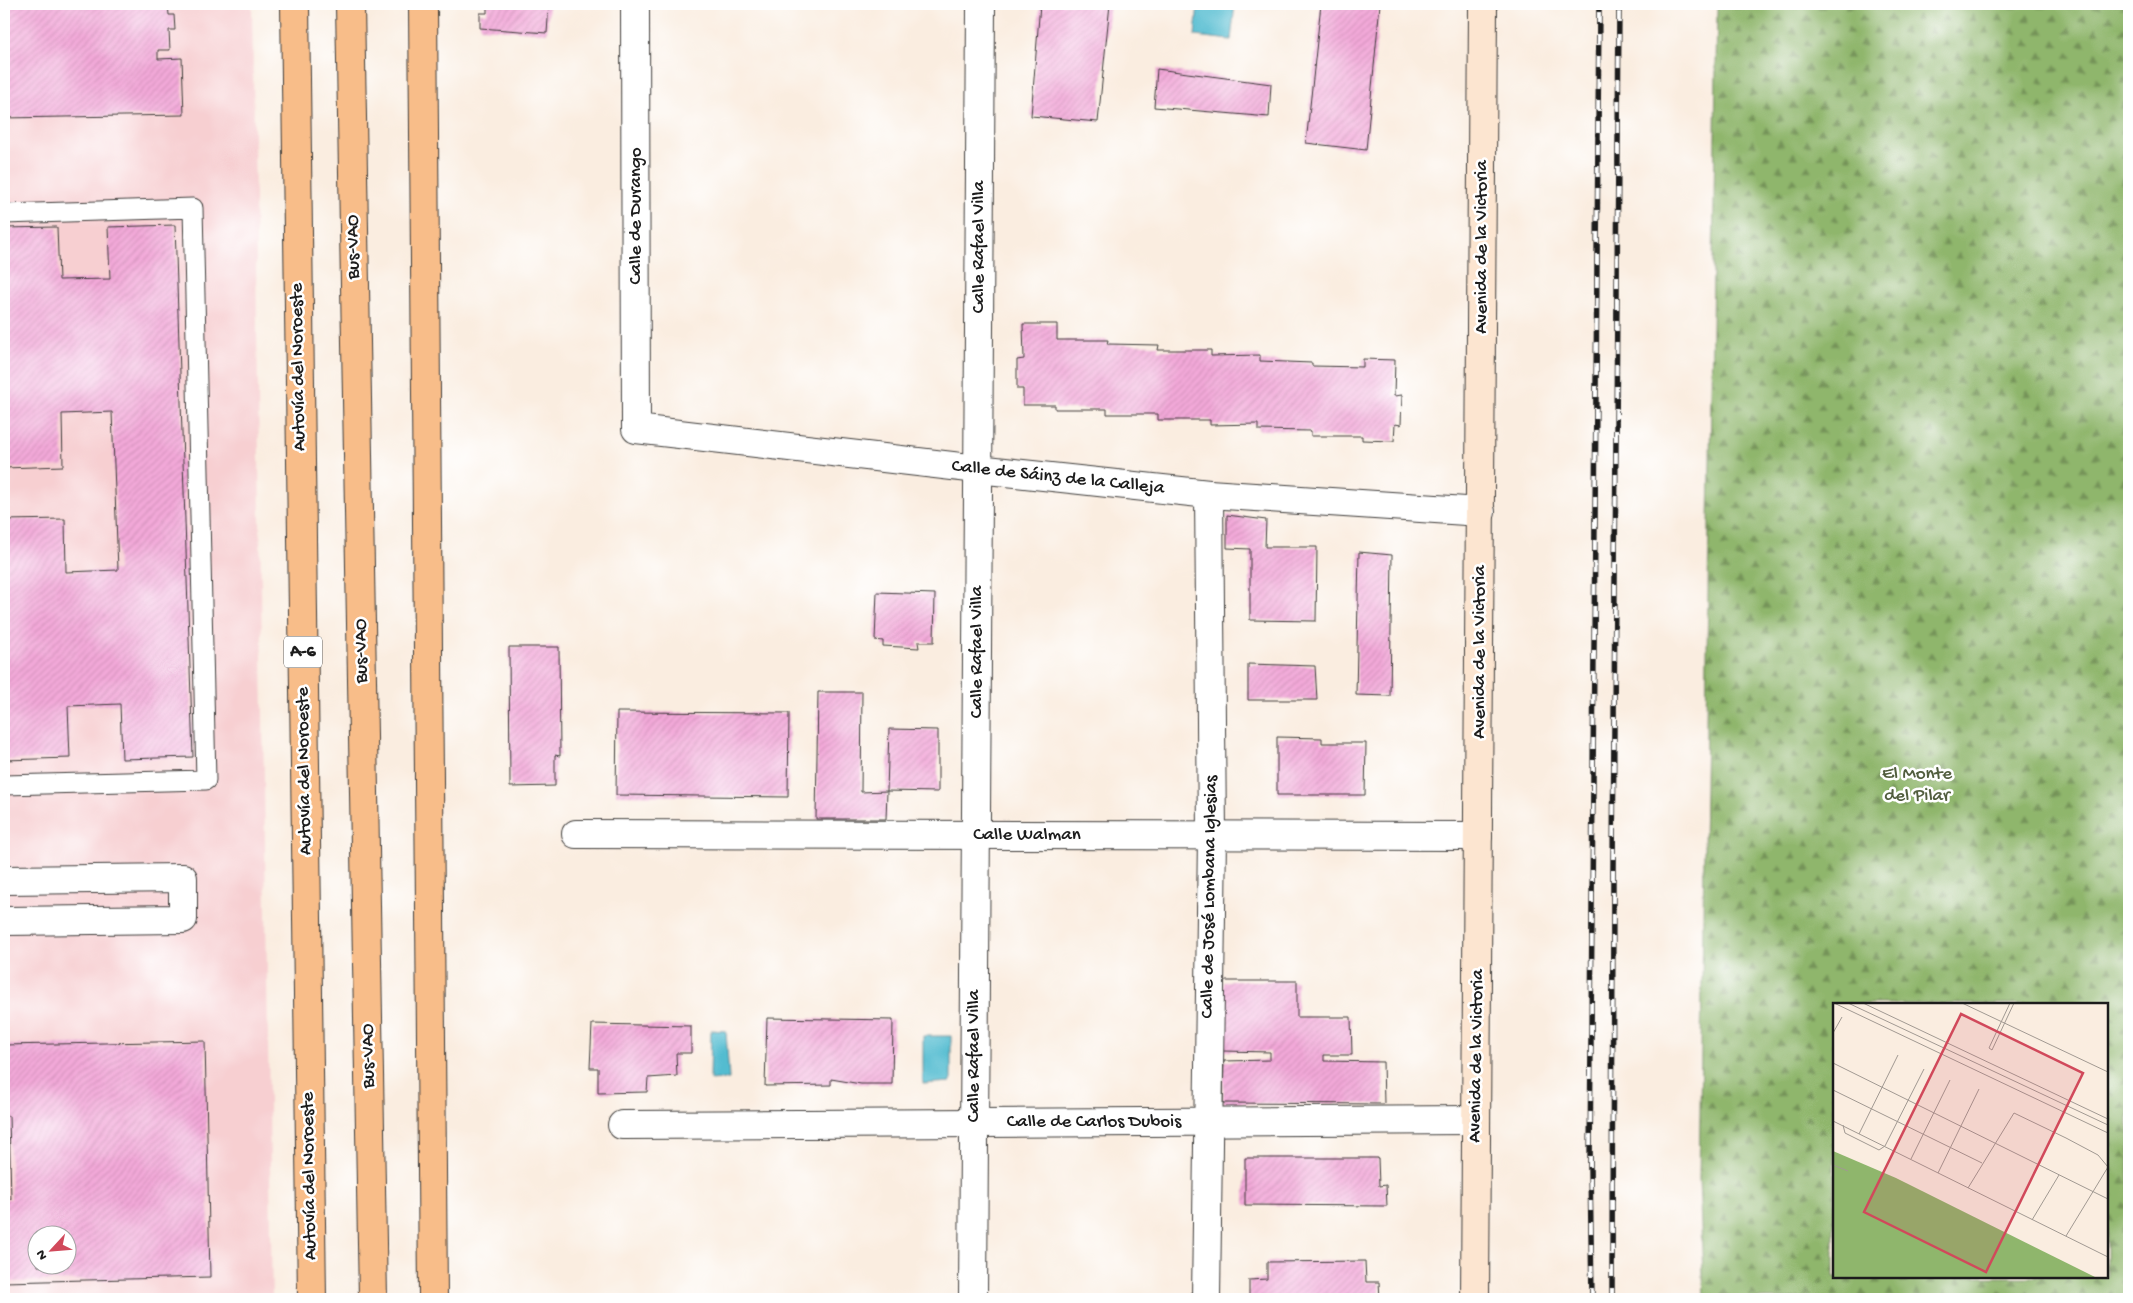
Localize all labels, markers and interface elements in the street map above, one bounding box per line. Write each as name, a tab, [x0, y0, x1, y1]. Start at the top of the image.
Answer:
street label: Calle de Durango	[625, 147, 648, 285]
street label: Avenida de la Victoria	[1471, 159, 1494, 334]
street label: Calle Rafael Villa	[968, 179, 991, 313]
street label: Bus-VAO	[342, 214, 366, 281]
street label: Autovía del Noroeste	[286, 283, 312, 451]
street label: Calle de Sáinz de la Calleja	[950, 455, 1167, 501]
street label: Avenida de la Victoria	[1469, 564, 1492, 739]
street label: Calle Rafael Villa	[966, 584, 989, 718]
street label: Bus-VAO	[350, 618, 374, 685]
road number: A-6	[284, 636, 322, 668]
street label: Autovía del Noroeste	[292, 687, 318, 855]
park label: El Monte del Pilar	[1882, 763, 1952, 808]
street label: Calle de José Lombana Iglesias	[1196, 774, 1224, 1019]
street label: Calle Walman	[973, 824, 1081, 847]
street label: Avenida de la Victoria	[1464, 968, 1490, 1143]
street label: Calle Rafael Villa	[963, 988, 986, 1122]
inset map	[1833, 1003, 2108, 1278]
street label: Bus-VAO	[357, 1023, 381, 1090]
street label: Autovía del Noroeste	[297, 1092, 323, 1260]
street label: Calle de Carlos Dubois	[1007, 1111, 1182, 1134]
north arrow	[28, 1226, 78, 1276]
text: N	[33, 1247, 52, 1262]

